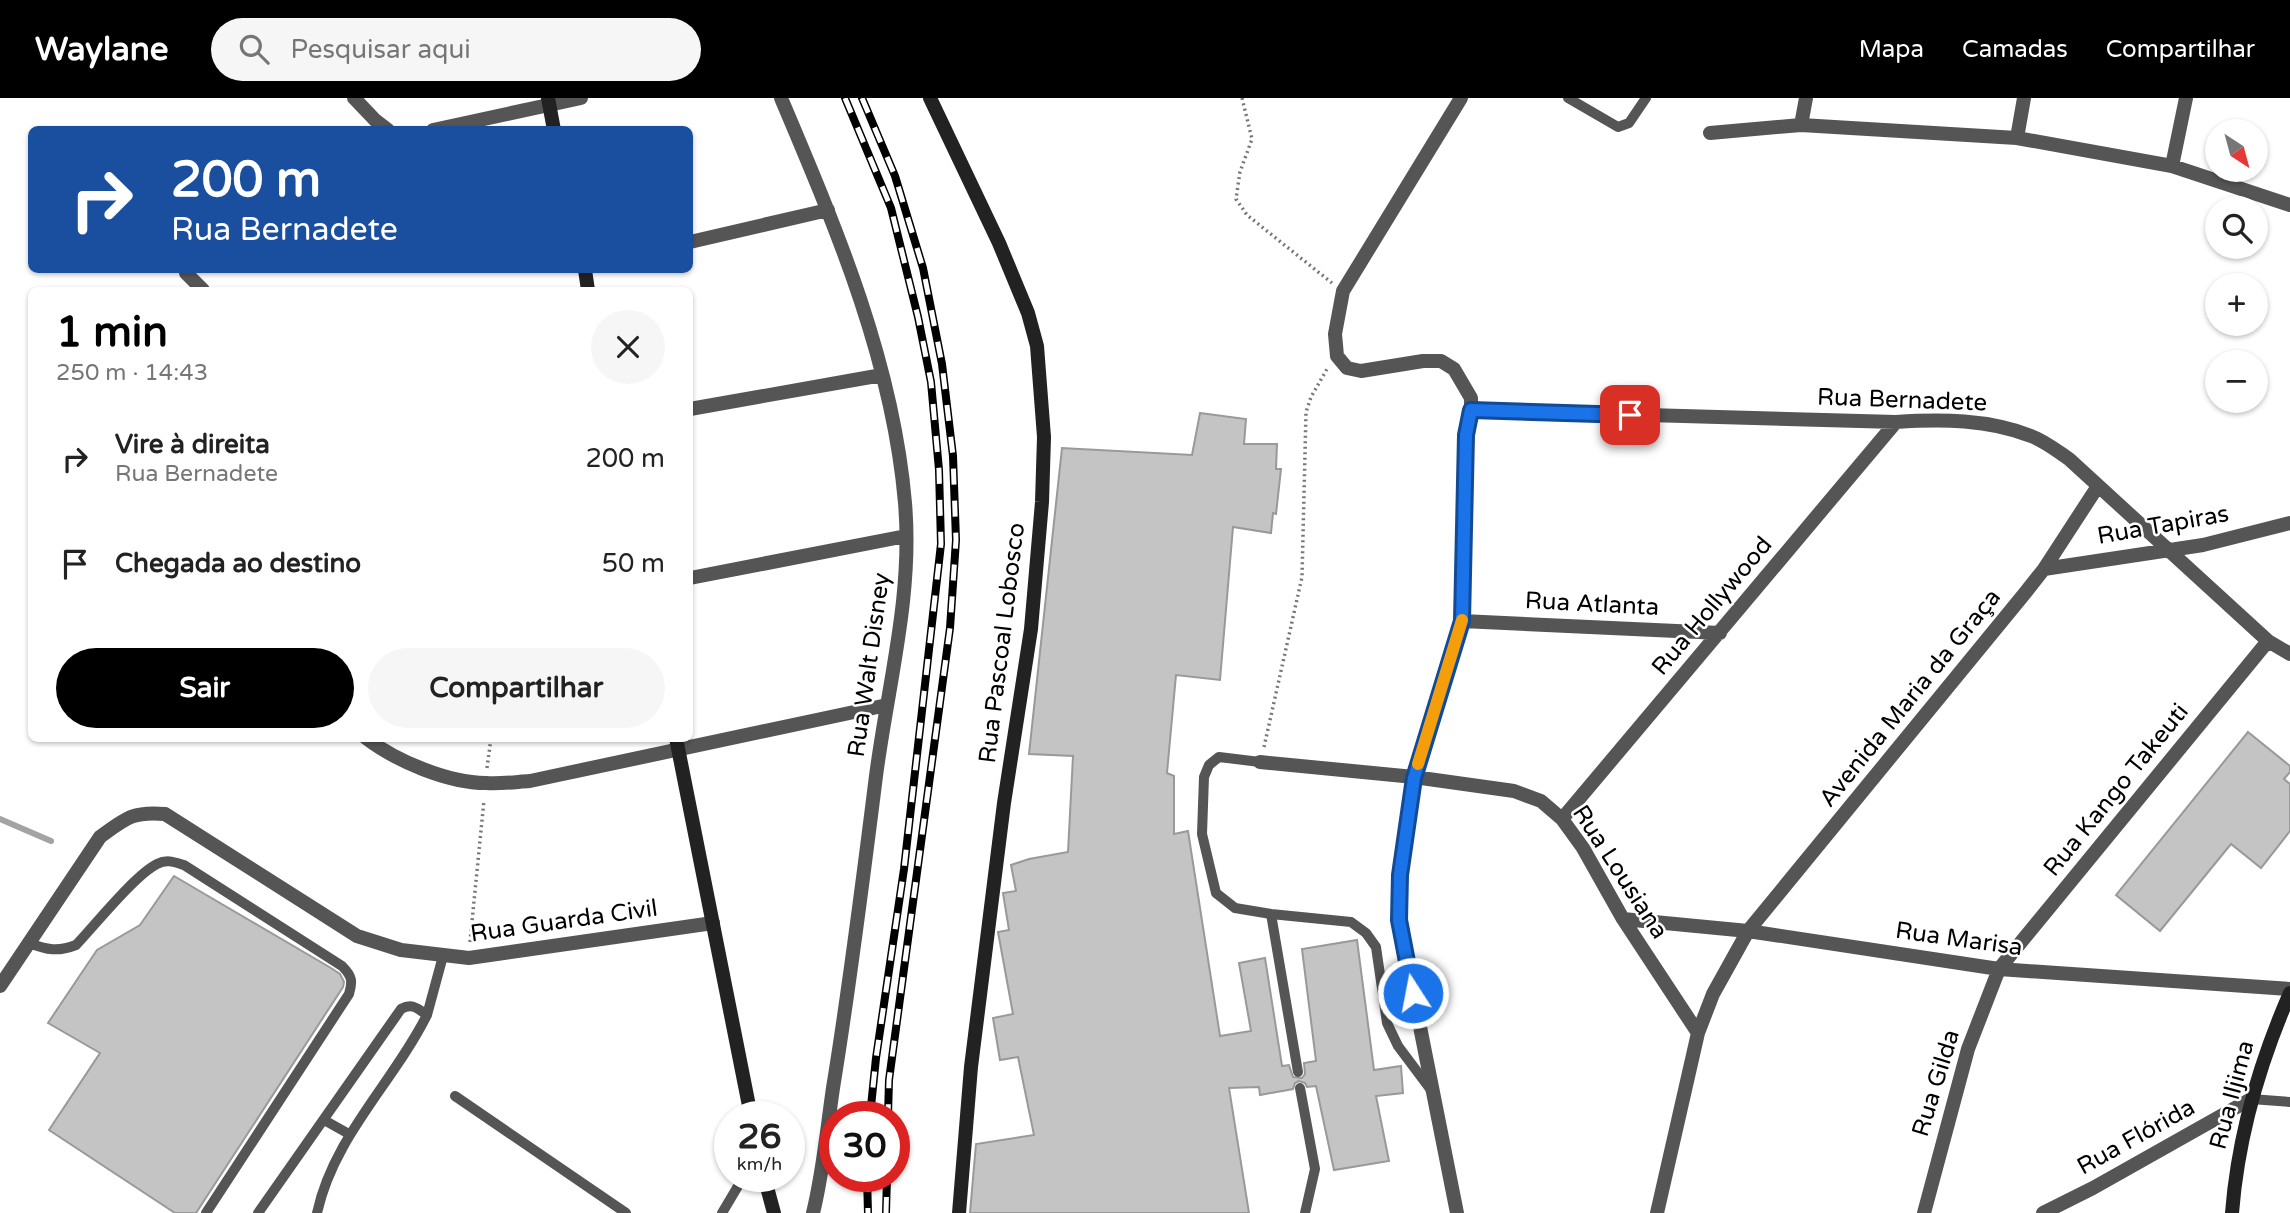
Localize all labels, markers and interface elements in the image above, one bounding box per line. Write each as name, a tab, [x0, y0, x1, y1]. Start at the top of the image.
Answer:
search box	[211, 18, 701, 81]
text: Waylane	[35, 30, 169, 69]
icon: search	[235, 30, 273, 68]
text: Pesquisar aqui	[291, 34, 471, 65]
text: Mapa	[1859, 35, 1924, 64]
text: Camadas	[1962, 35, 2068, 64]
text: Compartilhar	[2106, 35, 2255, 64]
north arrow	[2205, 119, 2268, 182]
map controls	[2205, 119, 2268, 413]
text: 200 m	[171, 151, 321, 210]
icon: right	[56, 154, 147, 245]
button: search	[2205, 196, 2268, 259]
text: Rua Bernadete	[171, 211, 398, 249]
button: +	[2205, 273, 2268, 336]
text: 1 min	[56, 307, 168, 358]
button: close	[591, 310, 665, 384]
button: −	[2205, 350, 2268, 413]
text: 250 m · 14:43	[56, 359, 208, 387]
street label: Rua Bernadete	[1816, 383, 1988, 417]
pin	[1600, 385, 1660, 445]
icon: arrive	[1611, 396, 1649, 434]
text: Vire à direita	[115, 429, 270, 460]
icon: right	[56, 440, 94, 478]
text: 200 m	[585, 443, 665, 474]
text: Rua Bernadete	[115, 460, 278, 488]
street label: Rua Tapiras	[2095, 499, 2231, 551]
street label: Rua Pascoal Lobosco	[973, 521, 1031, 765]
street label: Rua Hollywood	[1646, 531, 1778, 681]
icon: arrive	[56, 545, 94, 583]
text: Chegada ao destino	[115, 548, 361, 579]
text: 50 m	[602, 548, 665, 579]
street label: Rua Walt Disney	[842, 571, 896, 759]
street label: Avenida Maria da Graça	[1813, 583, 2007, 813]
street label: Rua Atlanta	[1524, 586, 1660, 622]
button: Sair	[56, 648, 354, 728]
button: Compartilhar	[368, 648, 665, 728]
street label: Rua Kango Takeuti	[2037, 698, 2195, 882]
street label: Rua Lousiana	[1566, 800, 1674, 944]
street label: Rua Guarda Civil	[469, 894, 659, 948]
street label: Rua Marisa	[1893, 916, 2025, 962]
position arrow	[1376, 956, 1450, 1030]
street label: Rua Gilda	[1906, 1026, 1966, 1140]
street label: Rua Iljima	[2204, 1037, 2260, 1153]
street label: Rua Flórida	[2072, 1093, 2200, 1181]
speed limit sign: 30	[819, 1101, 910, 1192]
text: 26	[738, 1116, 781, 1158]
text: km/h	[737, 1153, 782, 1175]

